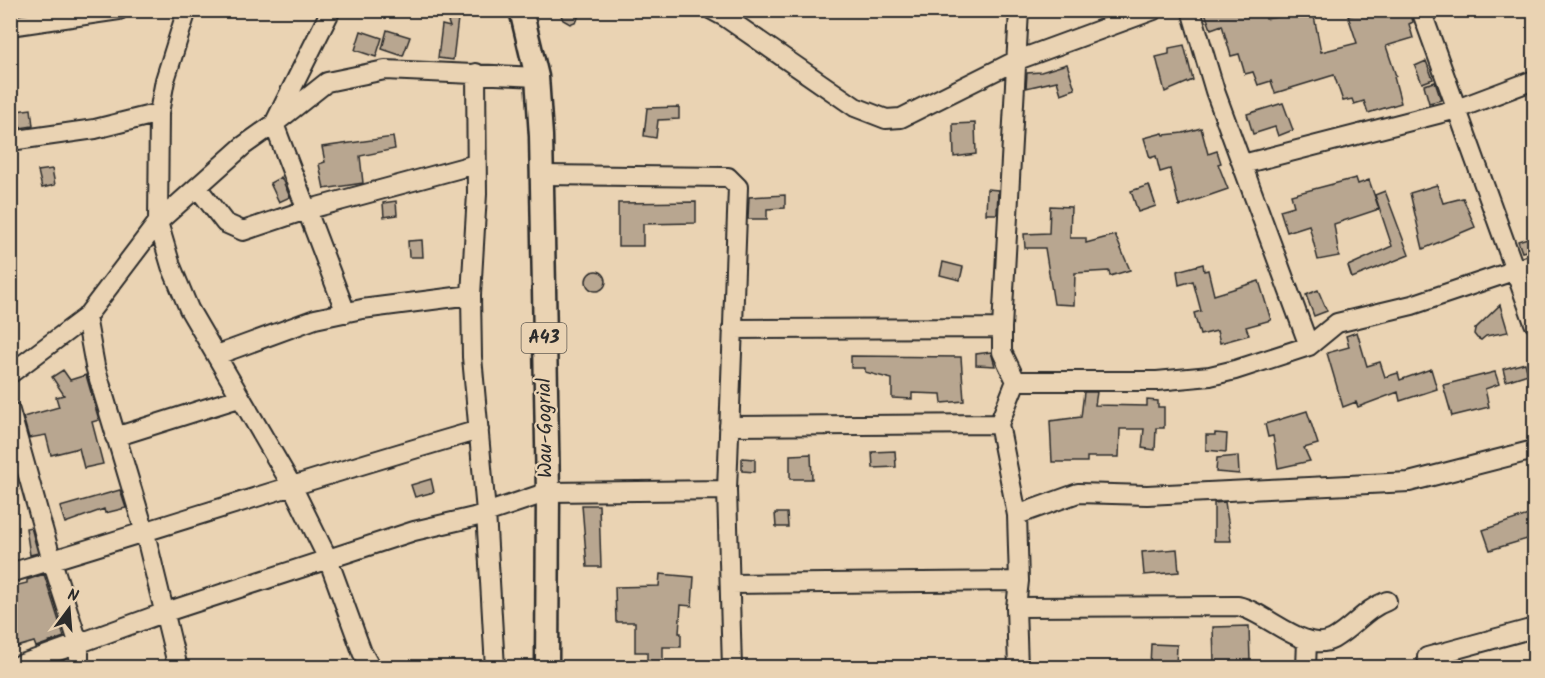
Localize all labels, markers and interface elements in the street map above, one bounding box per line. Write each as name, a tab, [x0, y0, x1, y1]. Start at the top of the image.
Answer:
road number: A43	[522, 323, 566, 353]
street label: Wau-Gogrial	[529, 378, 563, 478]
north arrow	[39, 579, 99, 639]
text: N	[64, 583, 81, 609]

